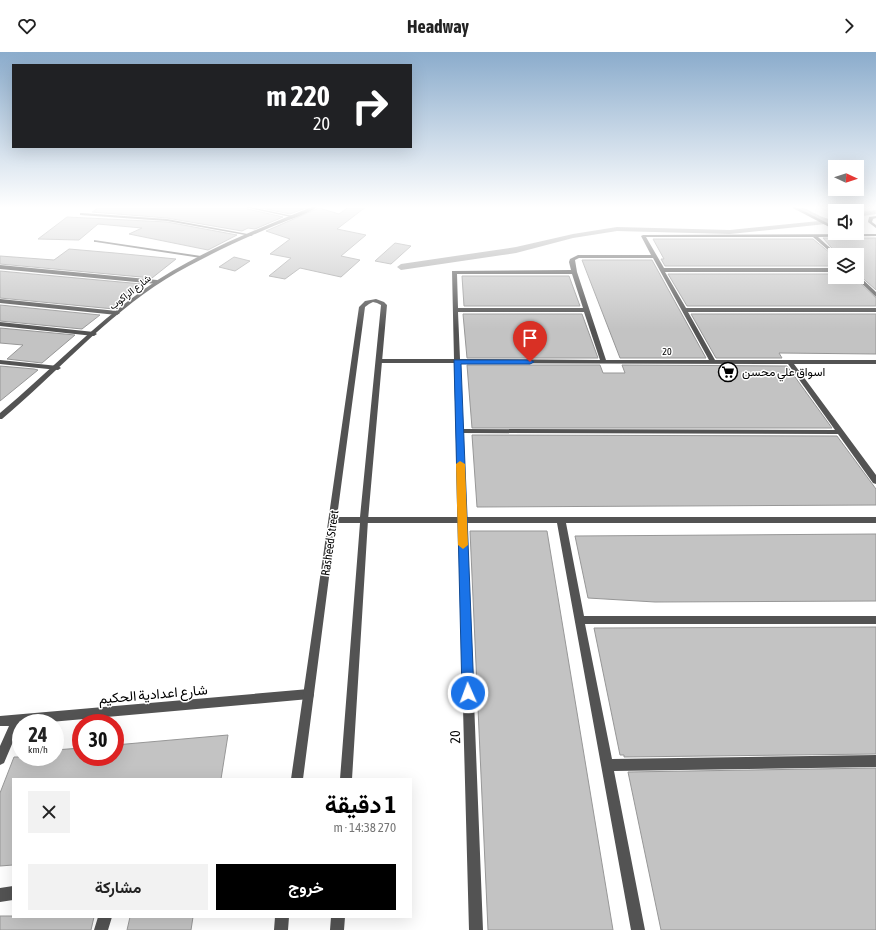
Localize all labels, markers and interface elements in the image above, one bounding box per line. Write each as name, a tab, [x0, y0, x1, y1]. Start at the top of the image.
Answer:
icon: heart	[16, 15, 38, 37]
icon: forward	[838, 15, 860, 37]
text: Headway	[407, 16, 469, 37]
text: 220 m	[267, 80, 330, 112]
icon: right	[344, 80, 396, 132]
text: 20	[313, 113, 330, 134]
north arrow	[828, 160, 864, 196]
map controls	[828, 160, 864, 284]
button: sound	[828, 204, 864, 240]
button: layers	[828, 248, 864, 284]
street label: شارع الراكوب	[107, 272, 154, 312]
pin	[513, 321, 547, 362]
icon: arrive	[519, 327, 541, 349]
street label: 20	[662, 346, 672, 357]
supermarket icon: اسواق علي محسن	[717, 361, 739, 383]
place label: اسواق علي محسن	[742, 365, 825, 382]
street label: Rasheed Street	[318, 509, 342, 577]
position arrow	[447, 672, 489, 714]
street label: شارع اعدادية الحكيم	[98, 681, 208, 710]
speed limit sign: 30	[72, 714, 124, 766]
text: 24	[29, 723, 47, 746]
street label: 20	[447, 730, 463, 744]
text: km/h	[28, 744, 48, 755]
button: close	[28, 791, 70, 833]
text: 1 دقيقة	[325, 791, 396, 818]
text: 270 m · 14:38	[333, 820, 396, 835]
button: مشاركة	[28, 864, 208, 910]
button: خروج	[216, 864, 396, 910]

